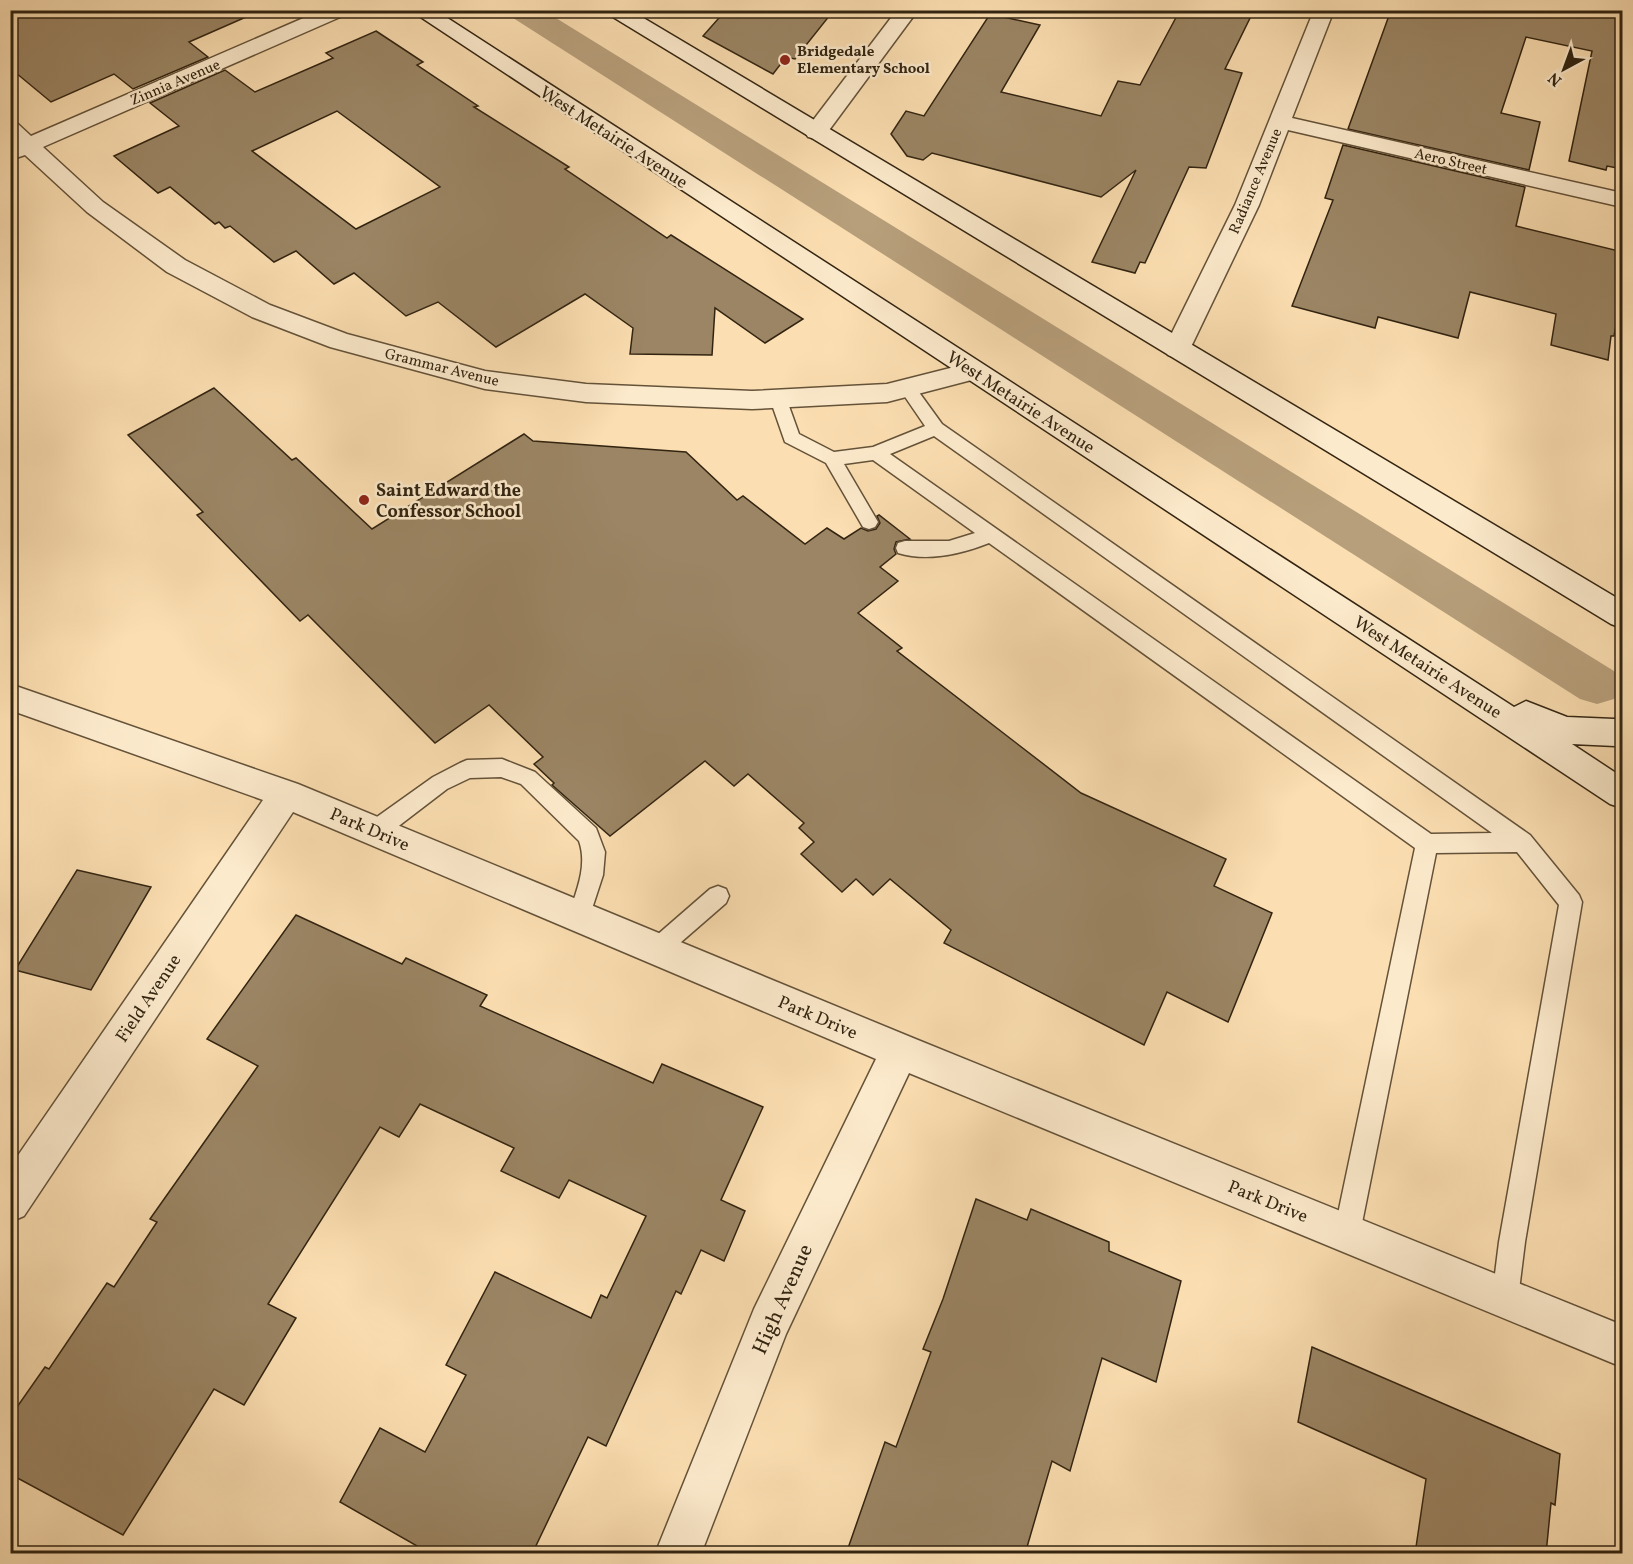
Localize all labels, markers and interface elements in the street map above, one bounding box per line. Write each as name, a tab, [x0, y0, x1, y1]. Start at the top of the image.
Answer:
north arrow	[1534, 39, 1594, 99]
place label: Bridgedale Elementary School	[797, 42, 930, 80]
marker: Bridgedale Elementary School	[778, 53, 792, 67]
street label: Zinnia Avenue	[127, 55, 224, 112]
text: N	[1544, 66, 1567, 91]
street label: West Metairie Avenue	[534, 81, 692, 196]
street label: Radiance Avenue	[1225, 125, 1288, 238]
street label: Aero Street	[1412, 144, 1489, 181]
street label: Grammar Avenue	[382, 344, 501, 393]
street label: West Metairie Avenue	[941, 346, 1099, 461]
place label: Saint Edward the Confessor School	[376, 479, 521, 525]
marker: Saint Edward the Confessor School	[357, 493, 371, 507]
street label: West Metairie Avenue	[1348, 611, 1506, 726]
street label: Park Drive	[326, 802, 413, 858]
street label: Field Avenue	[110, 950, 188, 1048]
street label: Park Drive	[774, 990, 861, 1046]
street label: Park Drive	[1224, 1175, 1311, 1230]
street label: High Avenue	[746, 1240, 821, 1360]

